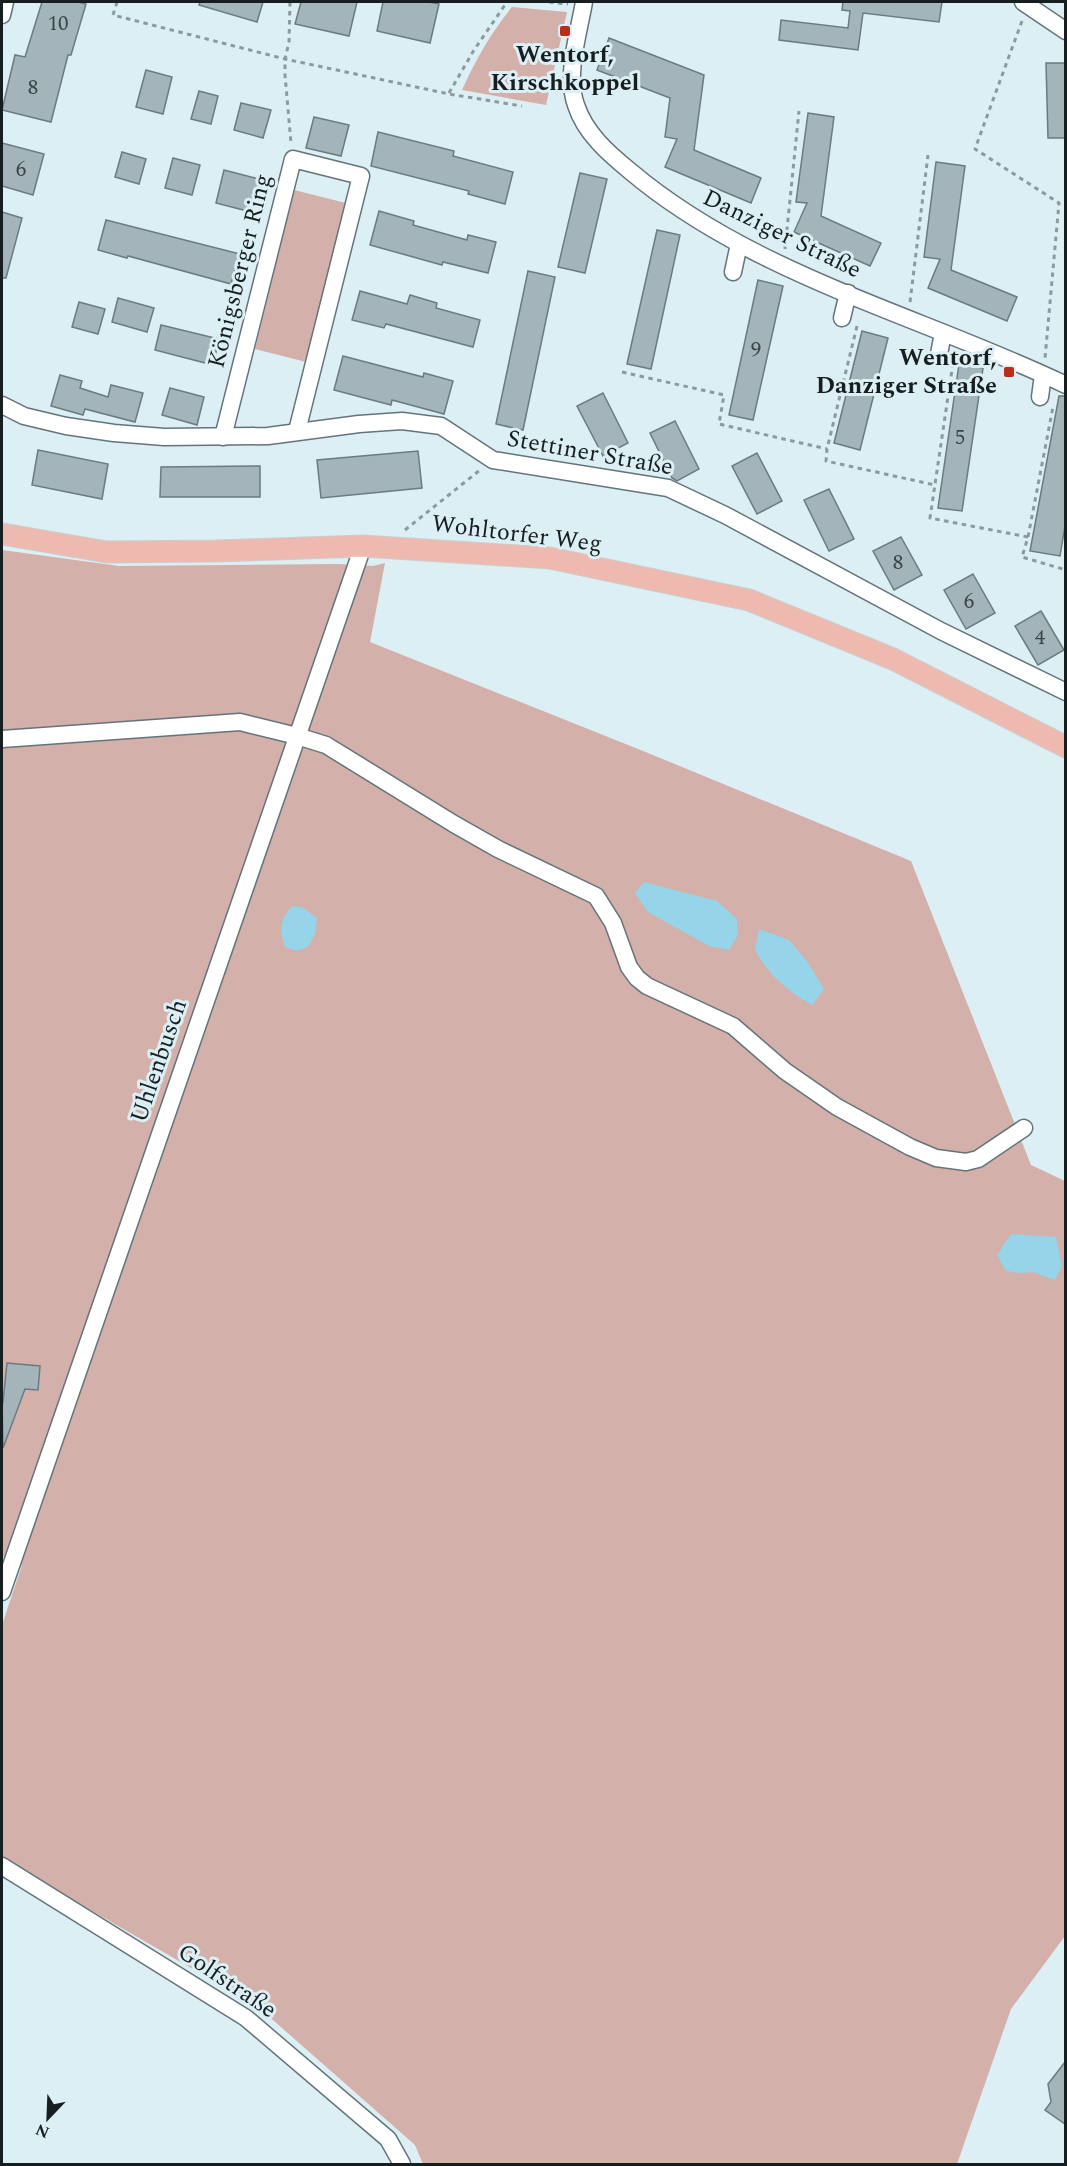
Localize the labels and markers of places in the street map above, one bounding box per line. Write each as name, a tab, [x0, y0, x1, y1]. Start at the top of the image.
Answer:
marker: Wentorf, Kirschkoppel	[558, 24, 572, 38]
place label: Wentorf, Kirschkoppel	[491, 37, 640, 101]
place label: Wentorf, Danziger Straße	[816, 340, 997, 404]
marker: Wentorf, Danziger Straße	[1002, 365, 1016, 379]

